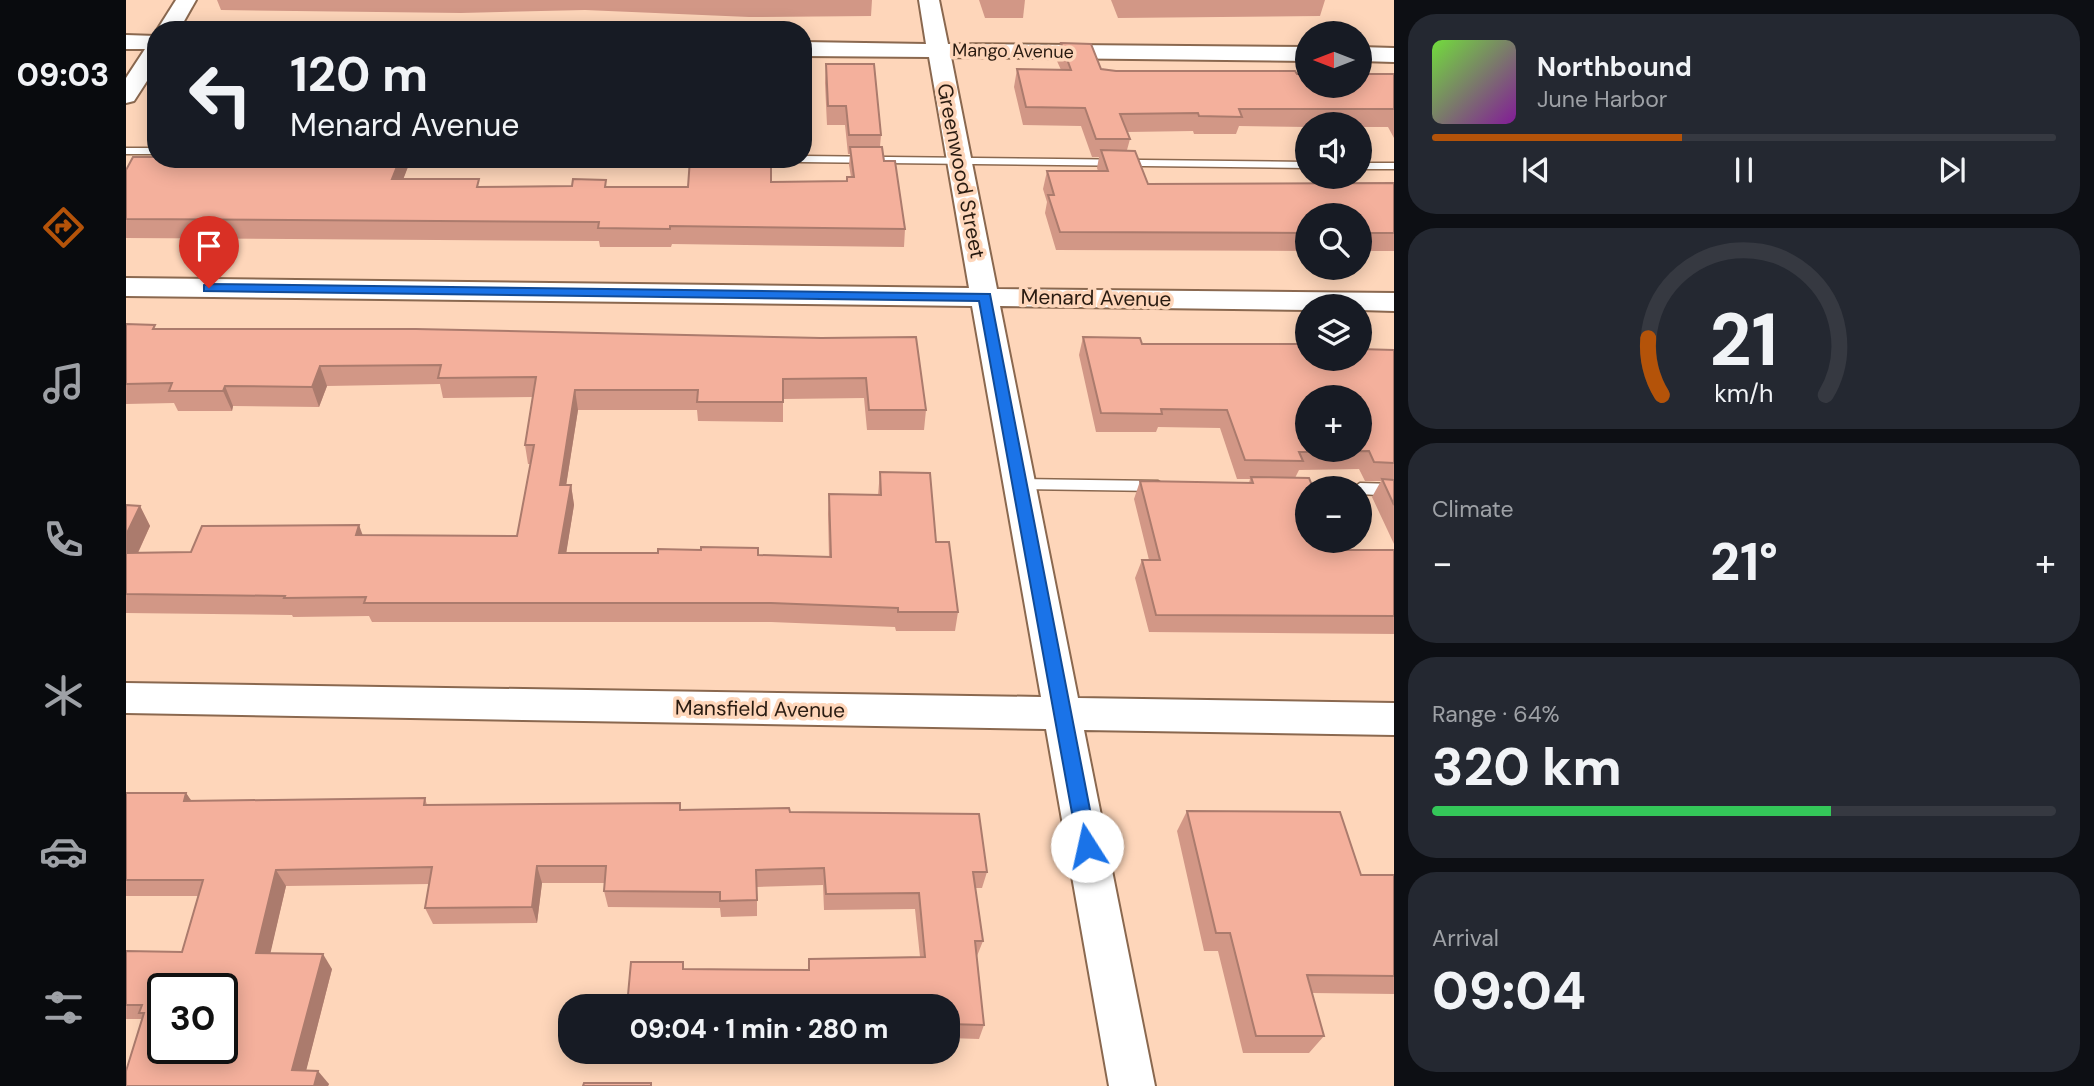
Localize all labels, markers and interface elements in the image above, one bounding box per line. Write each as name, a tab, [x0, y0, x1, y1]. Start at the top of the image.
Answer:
north arrow	[1295, 21, 1372, 98]
map controls	[1295, 21, 1372, 553]
street label: Mango Avenue	[952, 38, 1074, 64]
text: 120 m	[290, 42, 428, 106]
icon: left	[175, 49, 266, 140]
text: Northbound	[1537, 50, 1692, 84]
text: 09:03	[17, 54, 109, 96]
street label: Greenwood Street	[930, 81, 992, 261]
text: June Harbor	[1537, 84, 1667, 114]
text: Menard Avenue	[290, 104, 519, 146]
button: sound	[1295, 112, 1372, 189]
icon: previous	[1517, 151, 1555, 189]
icon: pause	[1725, 151, 1763, 189]
icon: next	[1933, 151, 1971, 189]
icon: directions	[39, 203, 88, 252]
button: search	[1295, 203, 1372, 280]
pin	[179, 216, 239, 288]
icon: arrive	[190, 227, 228, 265]
street label: Menard Avenue	[1020, 283, 1172, 313]
text: 21	[1710, 293, 1778, 388]
button: layers	[1295, 294, 1372, 371]
icon: music	[39, 359, 88, 408]
text: km/h	[1714, 376, 1774, 409]
button: +	[1295, 385, 1372, 462]
button: −	[1295, 476, 1372, 553]
text: Climate	[1432, 494, 1514, 524]
icon: phone	[39, 515, 88, 564]
text: 21°	[1710, 528, 1778, 596]
text: −	[1432, 538, 1453, 588]
text: +	[2035, 538, 2056, 588]
icon: climate	[39, 671, 88, 720]
street label: Mansfield Avenue	[675, 694, 845, 724]
text: Range · 64%	[1432, 699, 1560, 729]
text: 320 km	[1432, 733, 1622, 801]
position arrow	[1050, 809, 1124, 883]
icon: car	[39, 827, 88, 876]
text: Arrival	[1432, 923, 1499, 953]
text: 09:04	[1432, 957, 1586, 1025]
speed limit sign: 30	[147, 973, 238, 1064]
icon: filters	[39, 983, 88, 1032]
text: 09:04 · 1 min · 280 m	[630, 1012, 888, 1046]

